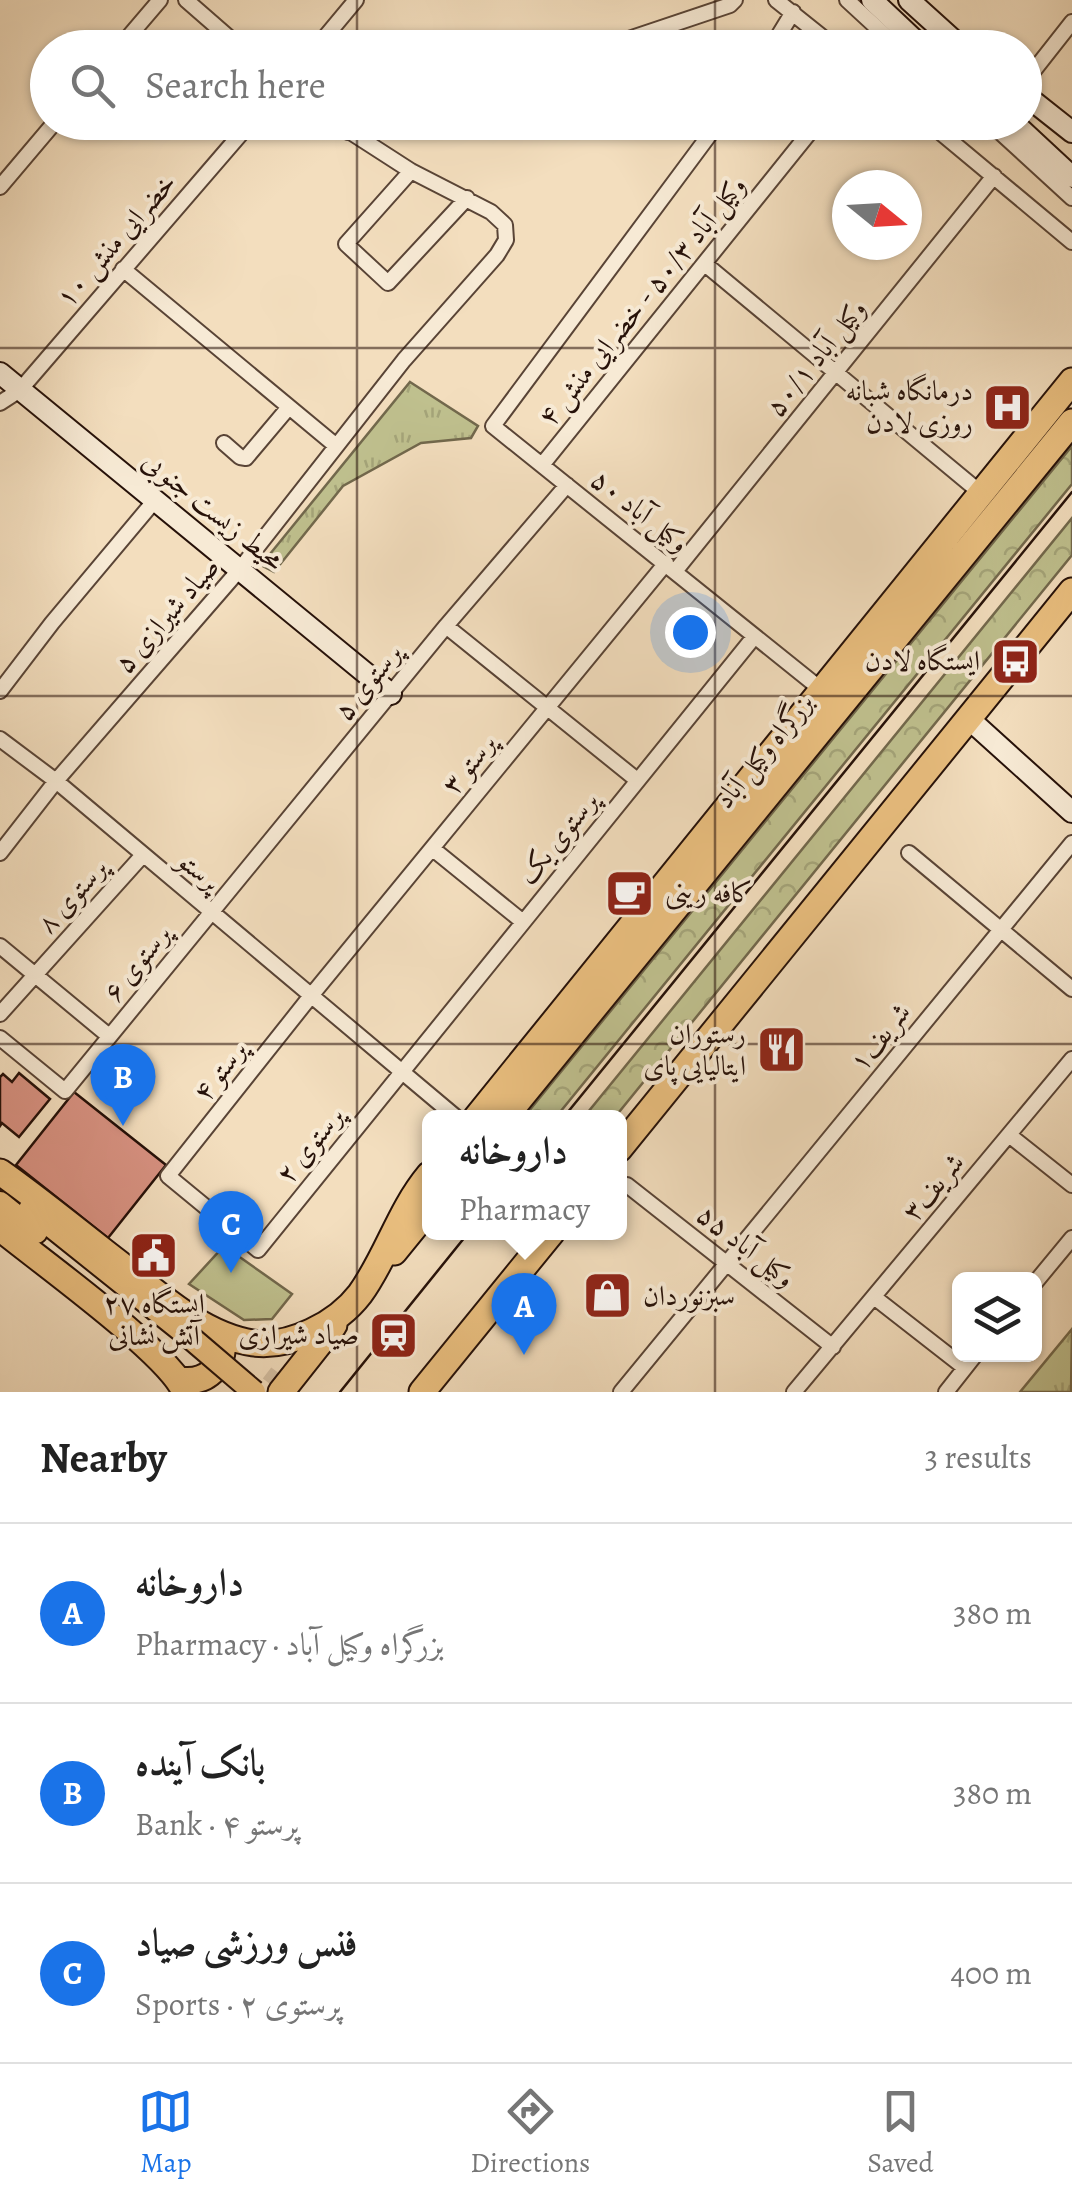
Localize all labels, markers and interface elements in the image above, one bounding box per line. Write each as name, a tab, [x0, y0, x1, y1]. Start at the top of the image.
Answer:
search box	[30, 30, 1042, 140]
icon: search	[65, 58, 120, 113]
text: Search here	[145, 59, 326, 111]
street label: خضرایی منش ۱۰	[47, 165, 185, 315]
street label: وکیل آباد ۵۰/۳ - خضرایی منش ۴	[529, 168, 755, 434]
north arrow	[832, 170, 922, 260]
street label: وکیل آباد ۵۰/۱	[757, 291, 875, 425]
place label: درمانگاه شبانه روزی لادن	[846, 372, 973, 442]
hospital icon: درمانگاه شبانه روزی لادن	[982, 381, 1034, 433]
street label: محیط زیست جنوبی	[134, 442, 292, 580]
street label: ۵۰ وکیل آباد	[583, 461, 697, 561]
street label: صیاد شیرازی ۵	[106, 549, 228, 681]
your location	[665, 607, 716, 658]
street label: پرستوی ۵	[325, 633, 413, 729]
bus stop icon: ایستگاه لادن	[989, 635, 1041, 687]
place label: ایستگاه لادن	[865, 642, 980, 680]
street label: بزرگراه وکیل آباد	[706, 685, 822, 817]
street label: پرستو ۳	[433, 723, 507, 802]
street label: پرستوی یک	[509, 781, 609, 893]
street label: پرستو	[167, 840, 231, 902]
street label: پرستوی ۸	[28, 848, 118, 942]
cafe icon: کافه رینی	[604, 867, 656, 919]
place label: کافه رینی	[665, 874, 753, 912]
street label: پرستوی ۶	[94, 914, 182, 1010]
street label: شریف١	[841, 995, 919, 1079]
place label: رستوران ایتالیایی پای	[643, 1015, 746, 1086]
restaurant icon: رستوران ایتالیایی پای	[755, 1024, 807, 1076]
street label: پرستو ۴	[184, 1030, 258, 1109]
pin: B	[90, 1044, 156, 1126]
street label: پرستوی ۲	[267, 1096, 355, 1192]
popup	[422, 1110, 627, 1240]
text: داروخانه	[459, 1124, 568, 1176]
street label: شریف٣	[893, 1145, 973, 1229]
text: Pharmacy	[459, 1187, 590, 1231]
pin: C	[198, 1190, 264, 1273]
street label: ۵۵ وکیل آباد	[689, 1196, 803, 1296]
public building icon: ایستگاه ۲۷ آتش نشانی	[128, 1230, 180, 1282]
shop icon: سبزنوردان	[582, 1270, 634, 1322]
pin: A	[492, 1272, 556, 1355]
map controls	[952, 1272, 1042, 1362]
button: layers	[952, 1272, 1042, 1362]
place label: سبزنوردان	[643, 1277, 735, 1315]
place label: ایستگاه ۲۷ آتش نشانی	[103, 1285, 205, 1355]
station icon: صیاد شیرازی	[368, 1309, 420, 1361]
place label: صیاد شیرازی	[238, 1316, 359, 1354]
text: Nearby	[40, 1429, 167, 1486]
text: 3 results	[925, 1435, 1032, 1479]
text: داروخانه	[135, 1556, 244, 1608]
text: A	[62, 1591, 83, 1635]
text: 380 m	[953, 1591, 1032, 1635]
text: Pharmacy · بزرگراه وکیل آباد	[135, 1622, 444, 1666]
text: بانک آینده	[135, 1736, 266, 1788]
text: B	[62, 1771, 83, 1815]
text: 380 m	[953, 1771, 1032, 1815]
text: Bank · پرستو ۴	[135, 1802, 299, 1846]
text: فنس ورزشی صیاد	[135, 1916, 358, 1968]
text: C	[63, 1951, 82, 1995]
text: 400 m	[950, 1951, 1032, 1995]
text: Sports · پرستوی ۲	[135, 1982, 341, 2026]
tab: Map	[138, 2084, 193, 2182]
tab: Directions	[470, 2084, 590, 2182]
tab: Saved	[867, 2084, 934, 2182]

